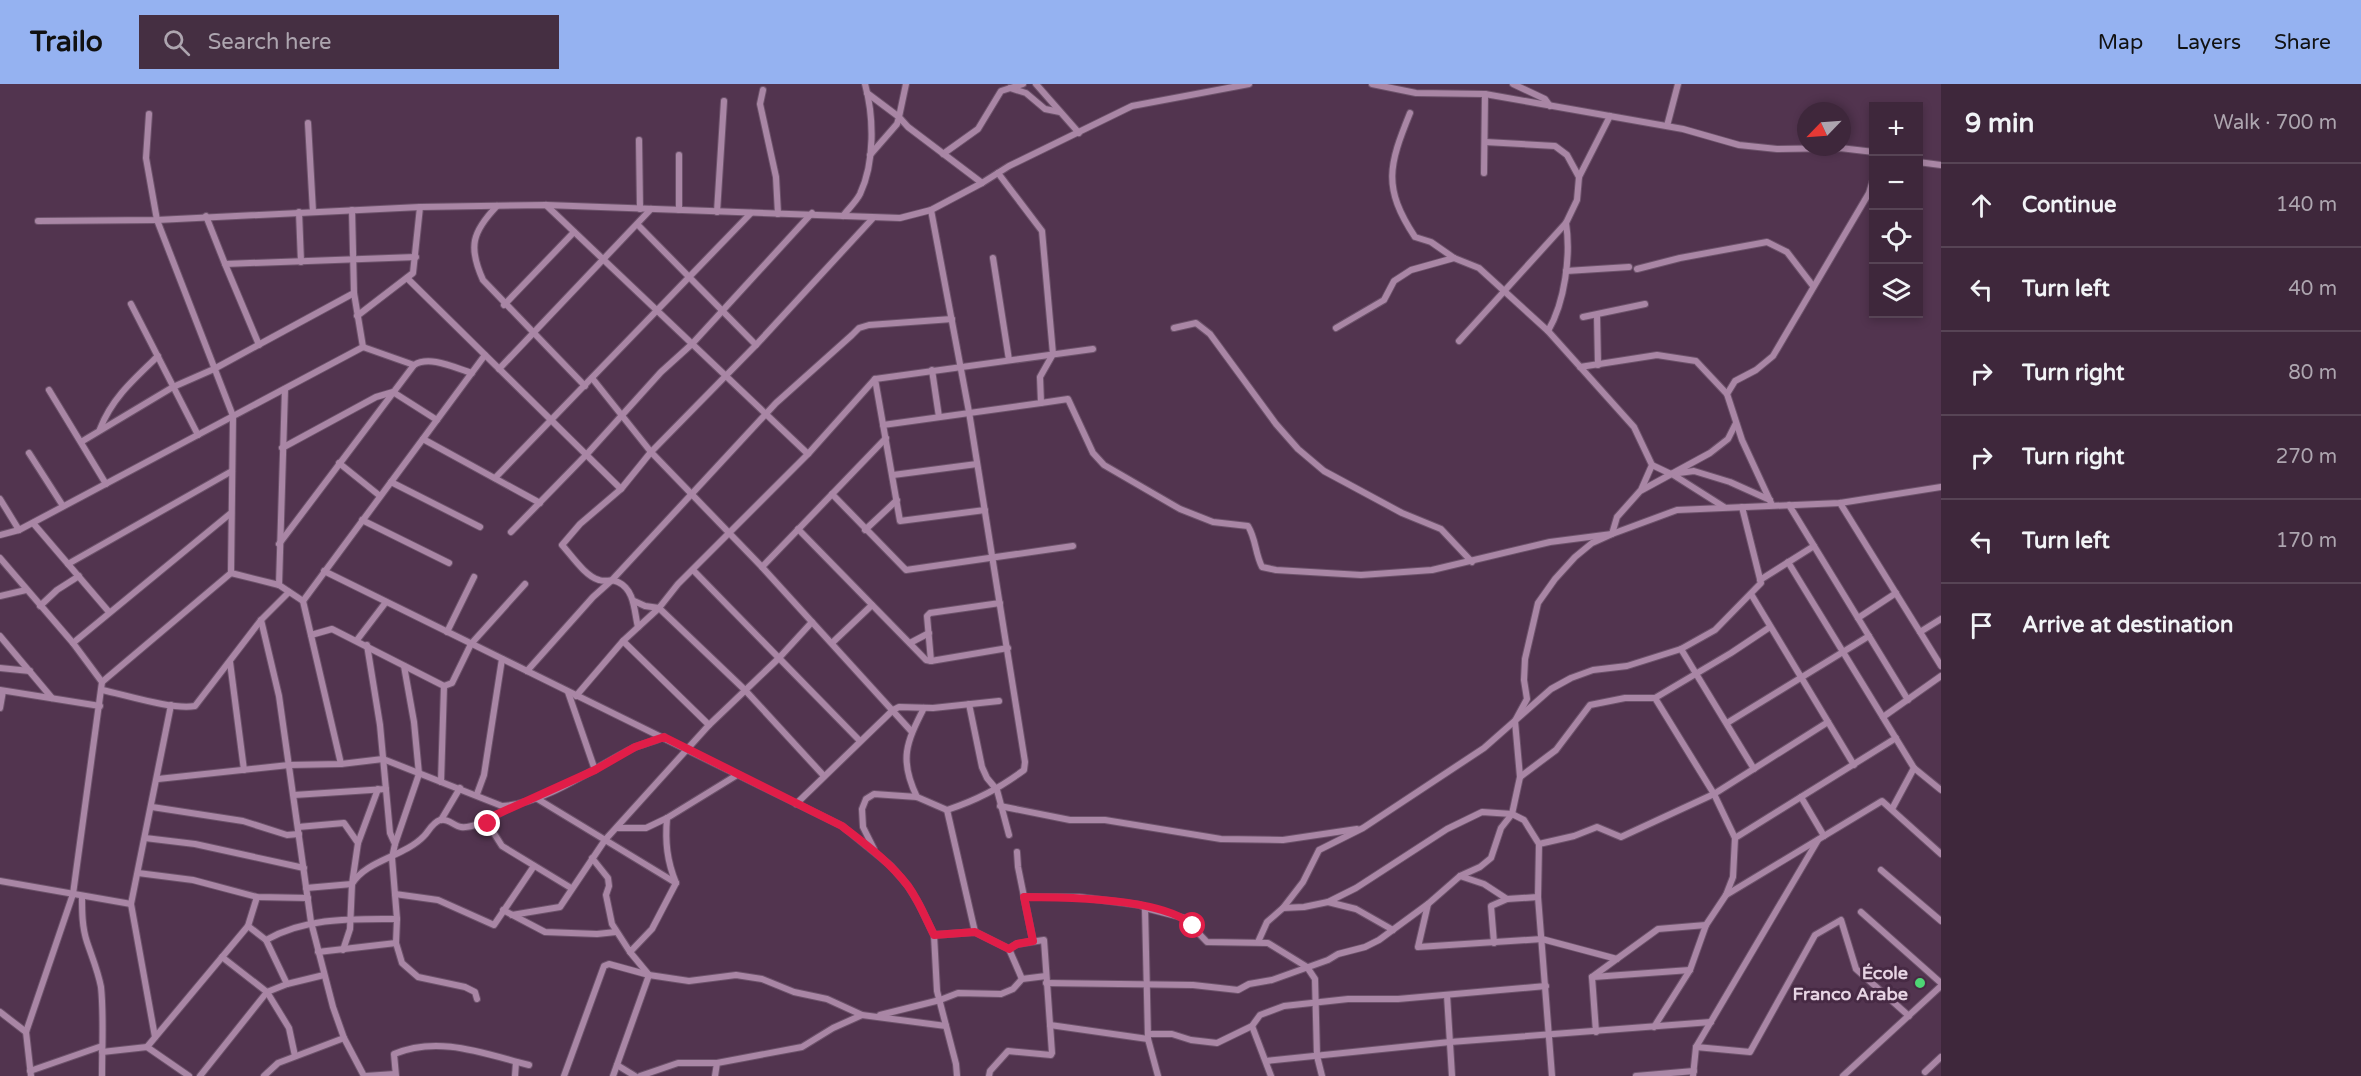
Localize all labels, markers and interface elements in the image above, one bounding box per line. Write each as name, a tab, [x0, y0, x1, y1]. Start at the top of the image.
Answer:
search box	[139, 15, 559, 69]
text: Trailo	[30, 25, 103, 59]
icon: search	[160, 26, 193, 59]
text: Search here	[208, 29, 332, 55]
text: Map	[2098, 30, 2143, 55]
text: Layers	[2176, 30, 2241, 55]
text: Share	[2274, 30, 2331, 55]
north arrow	[1797, 102, 1851, 156]
map controls	[1869, 102, 1923, 318]
button: +	[1869, 102, 1923, 156]
text: 9 min	[1965, 108, 2034, 139]
text: Walk · 700 m	[2214, 111, 2337, 135]
button: −	[1869, 156, 1923, 210]
icon: ahead	[1965, 189, 1998, 222]
text: Continue	[2022, 192, 2117, 218]
text: 140 m	[2276, 193, 2337, 217]
button: locate	[1869, 210, 1923, 264]
button: layers	[1869, 264, 1923, 318]
icon: left	[1965, 273, 1998, 306]
text: Turn left	[2022, 276, 2110, 302]
text: 40 m	[2288, 277, 2337, 301]
icon: right	[1965, 357, 1998, 390]
text: Turn right	[2022, 360, 2124, 386]
text: 80 m	[2288, 361, 2337, 385]
icon: right	[1965, 441, 1998, 474]
text: Turn right	[2022, 444, 2124, 470]
text: 270 m	[2276, 445, 2337, 469]
icon: left	[1965, 525, 1998, 558]
text: Turn left	[2022, 528, 2110, 554]
text: 170 m	[2276, 529, 2337, 553]
icon: arrive	[1965, 609, 1998, 642]
text: Arrive at destination	[2022, 612, 2233, 638]
route end	[474, 810, 500, 836]
route start	[1179, 912, 1205, 938]
place label: École Franco Arabe	[1793, 962, 1908, 1005]
marker: École Franco Arabe	[1913, 976, 1927, 990]

